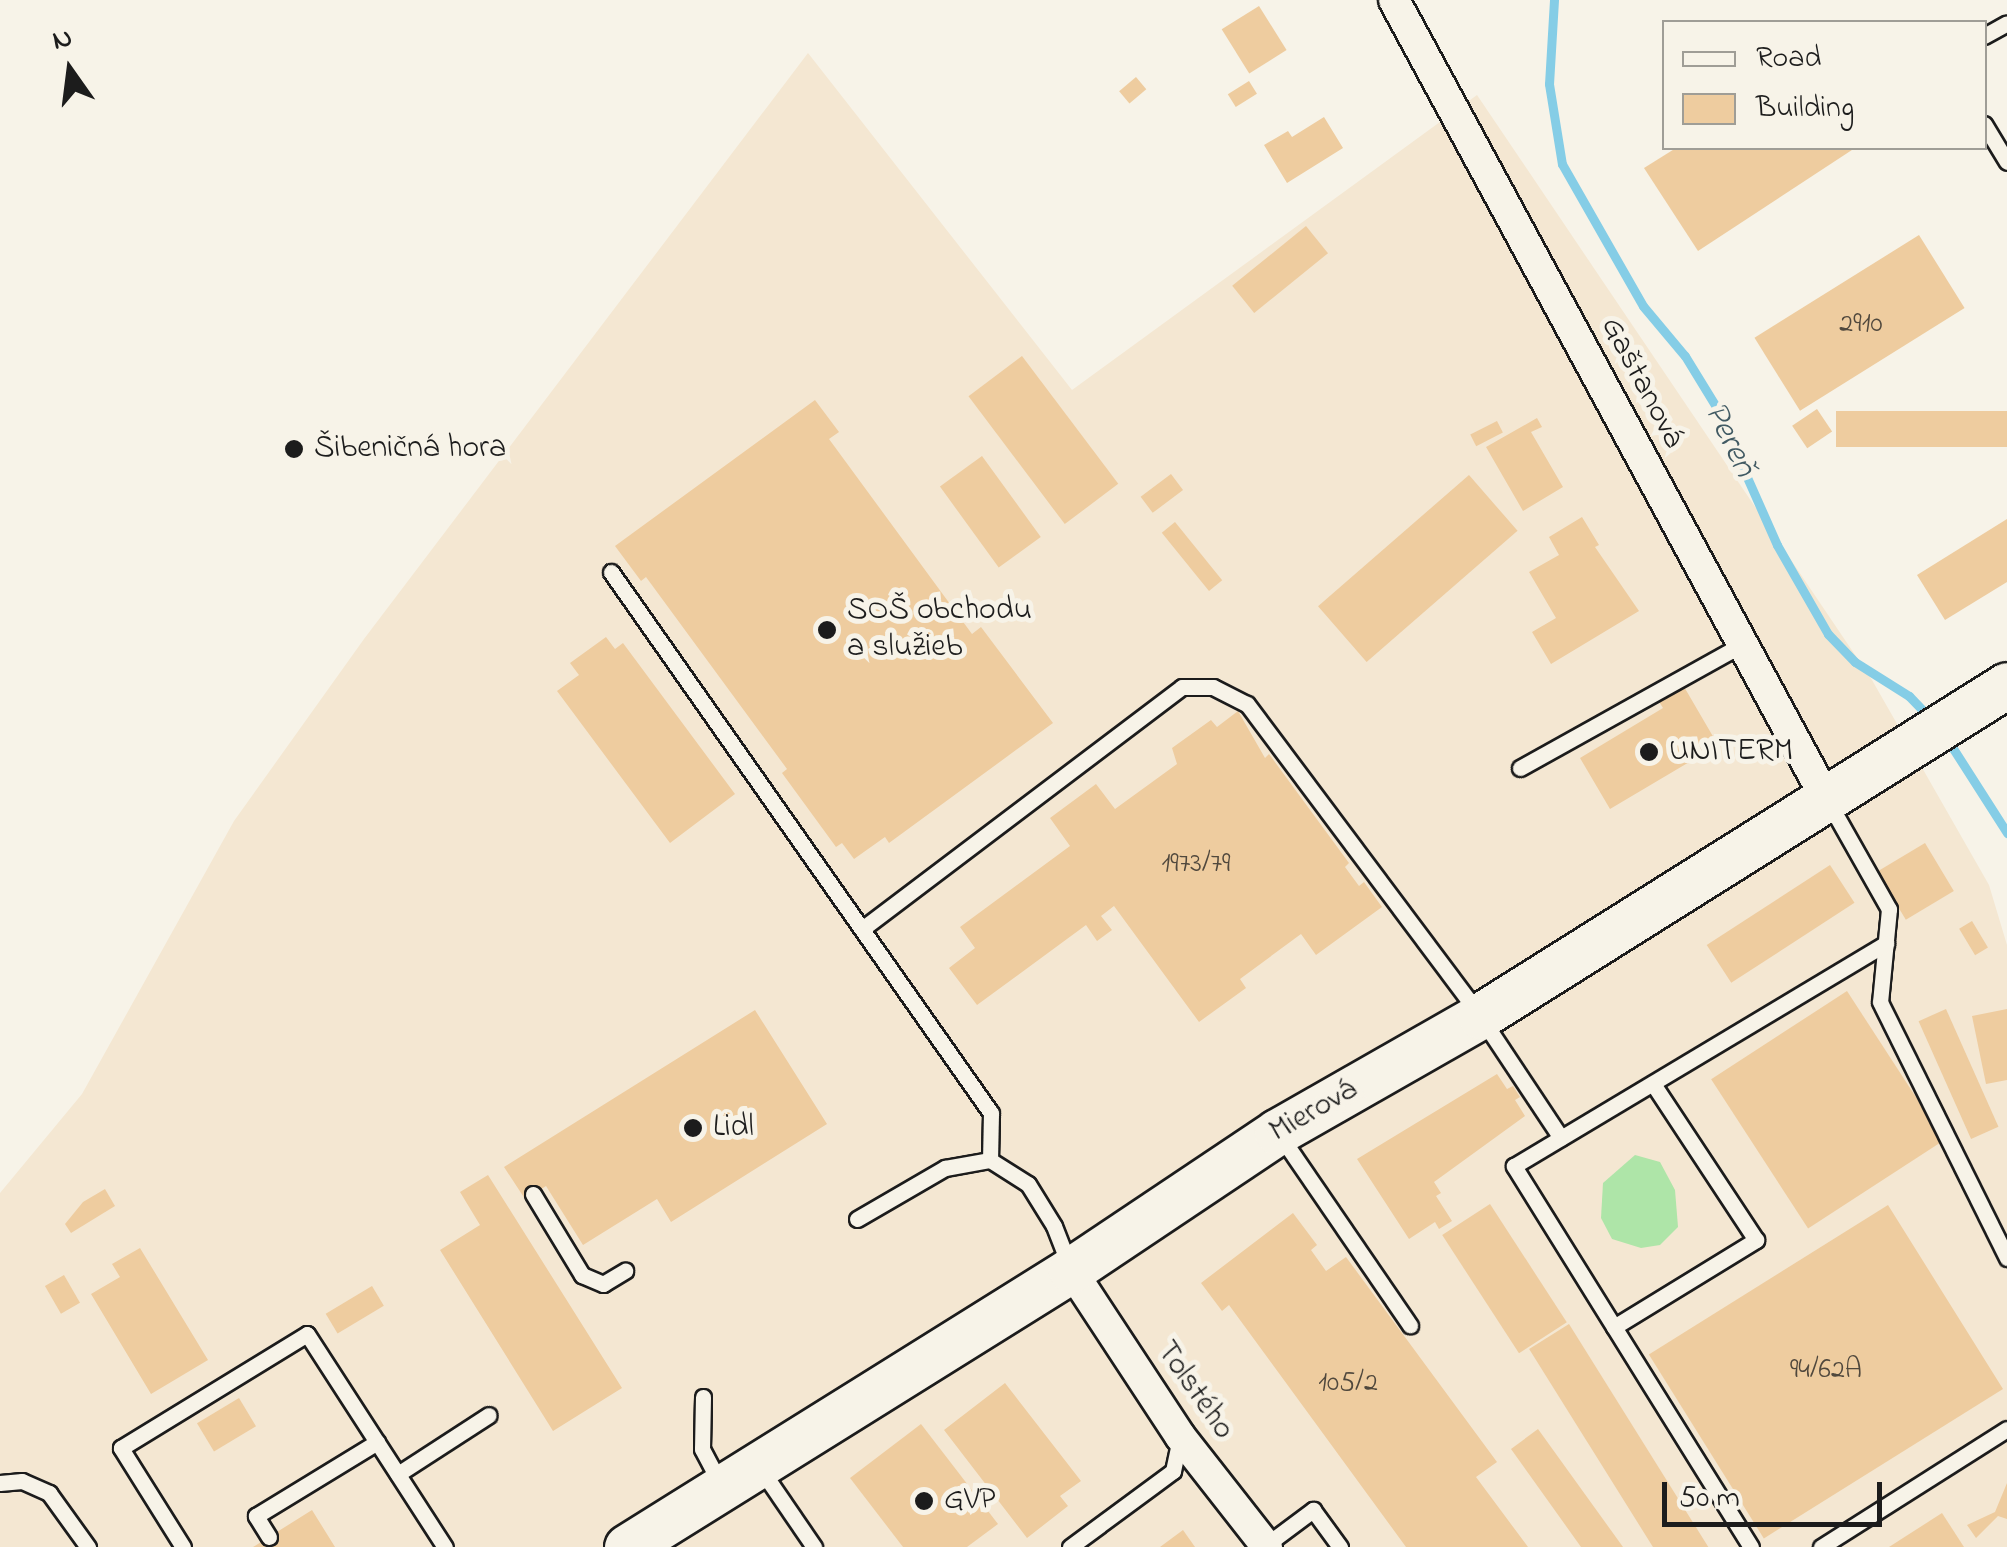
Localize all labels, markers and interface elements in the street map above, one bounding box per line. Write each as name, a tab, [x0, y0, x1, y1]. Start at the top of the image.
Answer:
text: N	[48, 18, 77, 63]
north arrow	[20, 20, 120, 120]
legend	[1662, 20, 1987, 150]
text: Road	[1756, 37, 1821, 81]
text: Building	[1756, 87, 1854, 131]
house number: 2910	[1839, 308, 1883, 342]
street label: Gaštanová	[1591, 311, 1691, 455]
water label: Pereň	[1693, 396, 1765, 484]
place label: Šibeničná hora	[314, 430, 506, 468]
marker: Šibeničná hora	[283, 438, 305, 460]
place label: SOŠ obchodu a služieb	[847, 593, 1032, 668]
marker: SOŠ obchodu a služieb	[816, 619, 838, 641]
place label: UNITERM	[1669, 733, 1793, 771]
marker: UNITERM	[1638, 741, 1660, 763]
house number: 1973/79	[1161, 848, 1231, 882]
street label: Mierová	[1263, 1072, 1365, 1152]
place label: Lidl	[713, 1109, 754, 1147]
marker: Lidl	[682, 1117, 704, 1139]
street label: Tolstého	[1146, 1334, 1242, 1448]
house number: 94/62A	[1790, 1354, 1862, 1388]
house number: 105/2	[1318, 1367, 1378, 1401]
scale bar	[1667, 1462, 1887, 1524]
text: 50 m	[1679, 1477, 1740, 1521]
place label: GVP	[944, 1482, 996, 1520]
marker: GVP	[913, 1490, 935, 1512]

